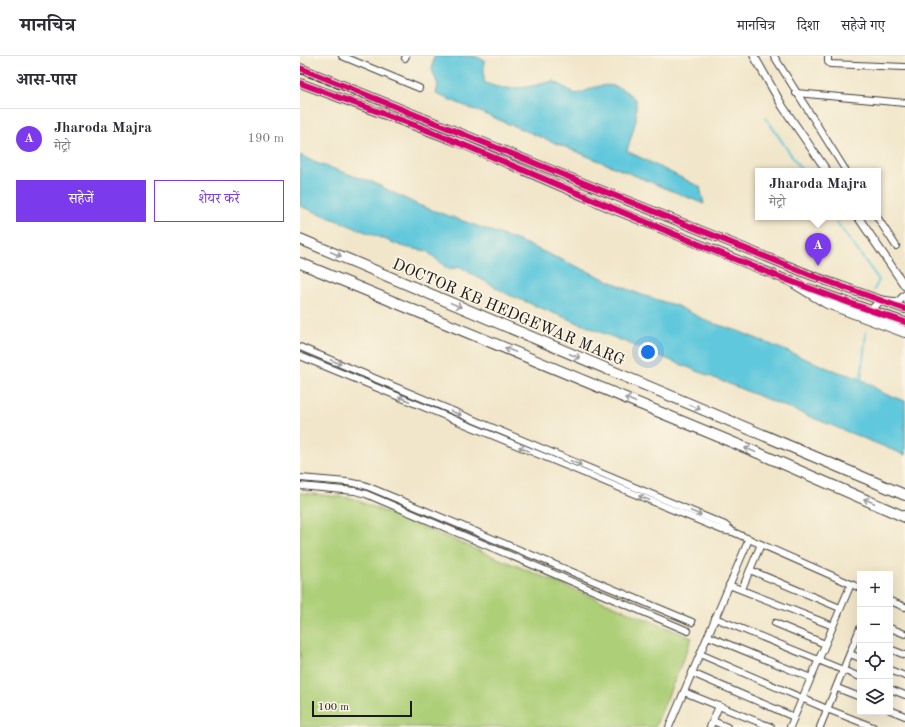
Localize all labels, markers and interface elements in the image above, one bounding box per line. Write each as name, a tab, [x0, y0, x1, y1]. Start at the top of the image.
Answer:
text: मानचित्र	[20, 17, 75, 36]
text: मानचित्र	[737, 19, 775, 33]
text: दिशा	[797, 19, 819, 33]
text: सहेजे गए	[841, 19, 885, 33]
text: आस-पास	[16, 72, 76, 89]
text: Jharoda Majra	[54, 121, 152, 136]
text: A	[24, 132, 34, 145]
text: 190 m	[247, 132, 284, 145]
text: मेट्रो	[54, 140, 70, 153]
popup	[755, 168, 881, 220]
text: Jharoda Majra	[769, 177, 867, 192]
button: सहेजें	[16, 180, 146, 222]
button: शेयर करें	[154, 180, 284, 222]
text: मेट्रो	[769, 196, 785, 209]
pin: A	[805, 233, 831, 266]
one-way arrow	[329, 251, 341, 259]
street label: DOCTOR KB HEDGEWAR MARG	[390, 256, 627, 369]
one-way arrow	[449, 302, 461, 309]
your location	[638, 342, 658, 362]
one-way arrow	[504, 346, 516, 353]
one-way arrow	[569, 353, 581, 360]
one-way arrow	[330, 359, 342, 367]
one-way arrow	[398, 395, 410, 402]
one-way arrow	[624, 395, 636, 403]
one-way arrow	[688, 403, 700, 411]
one-way arrow	[450, 409, 462, 417]
one-way arrow	[518, 445, 530, 453]
one-way arrow	[744, 445, 756, 453]
one-way arrow	[569, 459, 581, 467]
one-way arrow	[638, 494, 650, 502]
one-way arrow	[864, 497, 876, 504]
one-way arrow	[689, 510, 701, 517]
map controls	[857, 571, 893, 715]
button: +	[857, 571, 893, 607]
button: −	[857, 607, 893, 643]
button: locate	[857, 643, 893, 679]
button: layers	[857, 679, 893, 715]
scale bar	[312, 699, 412, 718]
text: 100 m	[318, 702, 349, 713]

